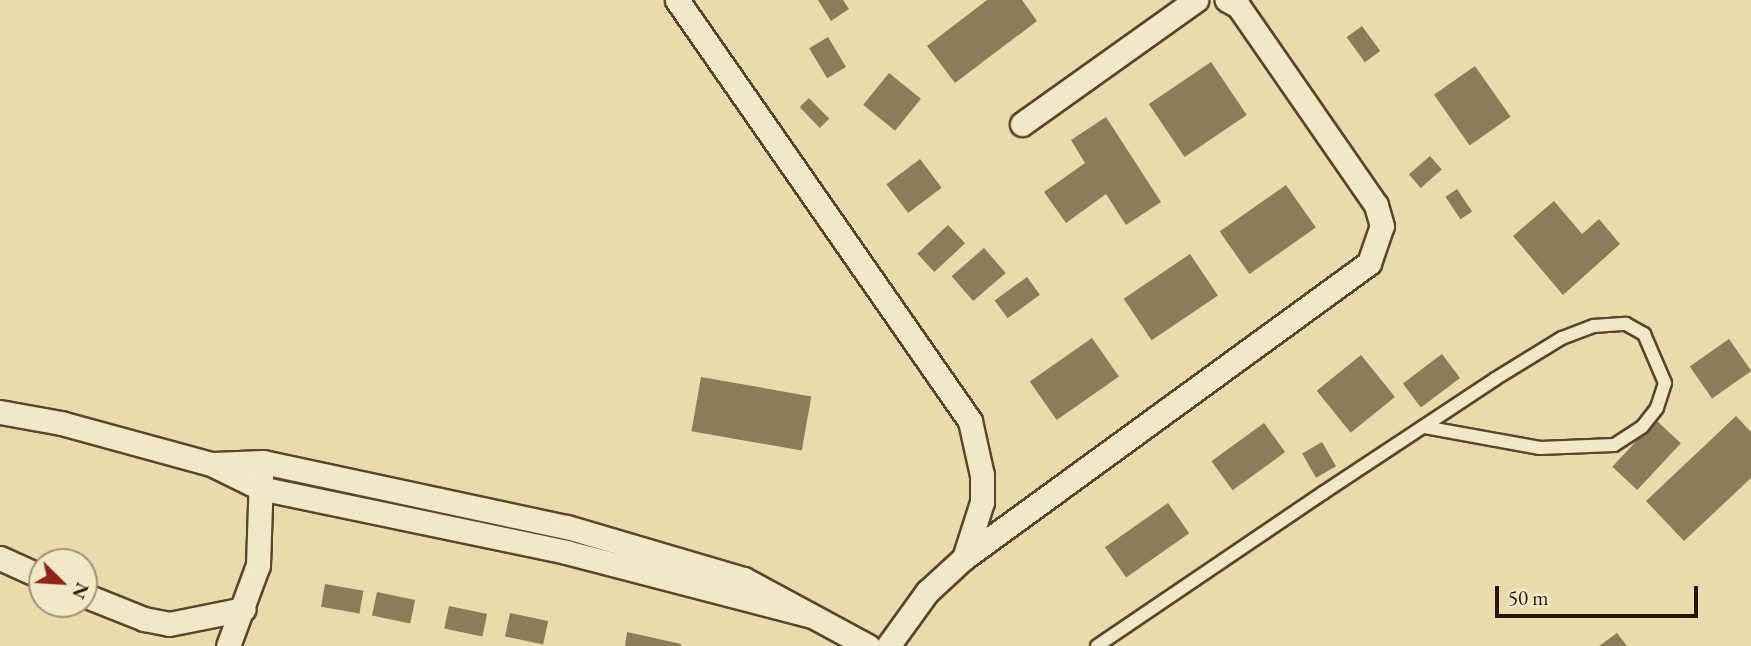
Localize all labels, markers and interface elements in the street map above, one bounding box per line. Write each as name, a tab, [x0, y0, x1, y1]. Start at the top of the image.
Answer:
north arrow	[28, 548, 98, 618]
scale bar	[1499, 572, 1702, 616]
text: N	[66, 579, 95, 603]
text: 50 m	[1508, 584, 1549, 611]

